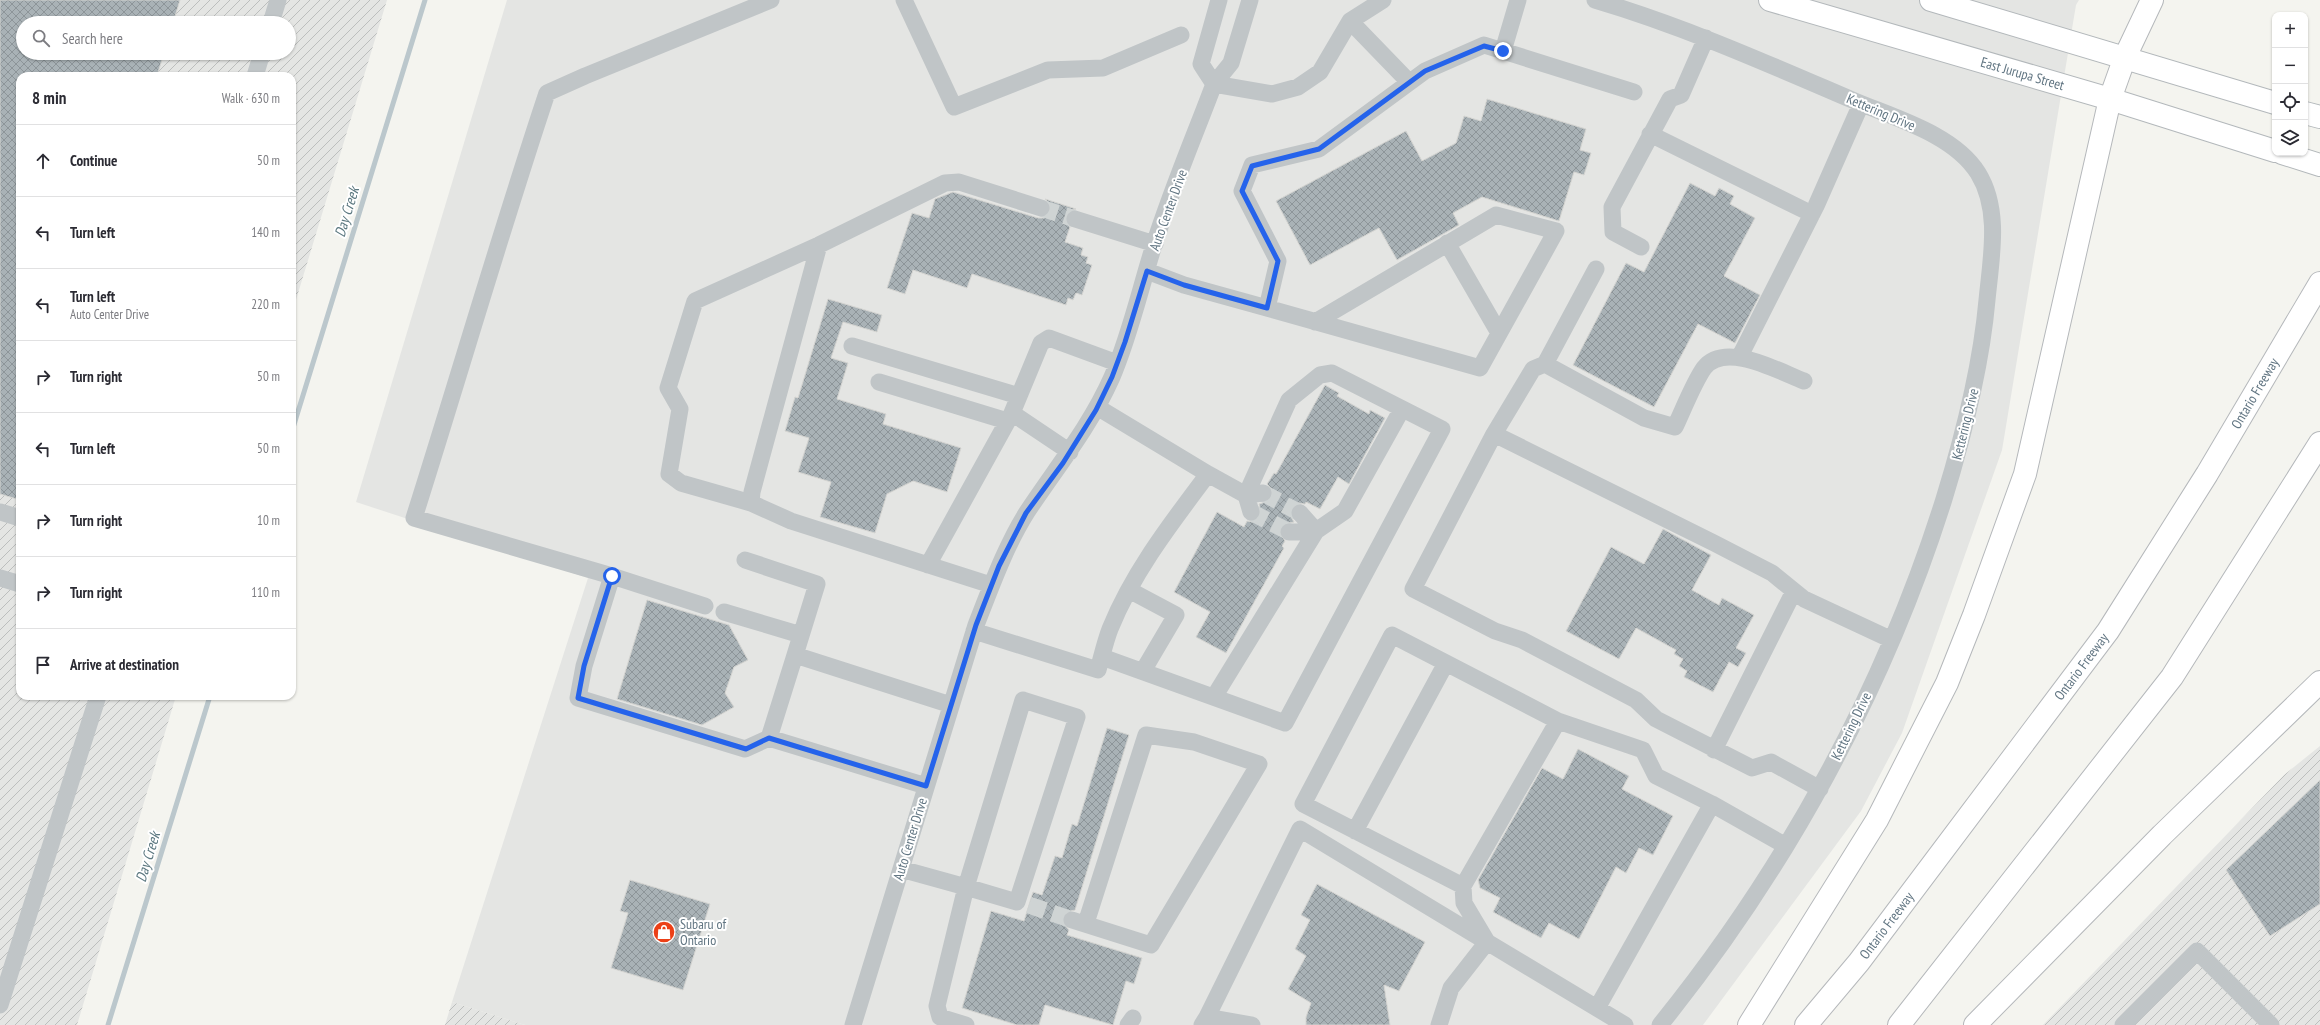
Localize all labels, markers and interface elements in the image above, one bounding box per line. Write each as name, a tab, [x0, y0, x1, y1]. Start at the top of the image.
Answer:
map controls	[2272, 12, 2308, 156]
button: +	[2272, 12, 2308, 48]
search box	[16, 16, 296, 60]
icon: search	[30, 27, 52, 49]
text: Search here	[62, 29, 123, 48]
route end	[1494, 42, 1512, 60]
button: −	[2272, 48, 2308, 84]
street label: East Jurupa Street	[1979, 53, 2067, 94]
button: locate	[2272, 84, 2308, 120]
text: 8 min	[32, 87, 66, 109]
street label: Kettering Drive	[1844, 89, 1918, 135]
text: Walk · 630 m	[222, 90, 280, 107]
button: layers	[2272, 120, 2308, 156]
icon: ahead	[32, 150, 54, 172]
text: Continue	[70, 151, 117, 170]
text: 50 m	[257, 152, 280, 169]
street label: Auto Center Drive	[1145, 167, 1191, 253]
water label: Day Creek	[330, 183, 364, 239]
icon: left	[32, 222, 54, 244]
text: Turn left	[70, 223, 115, 242]
text: 140 m	[251, 224, 280, 241]
text: Turn left	[70, 287, 115, 306]
icon: left	[32, 294, 54, 316]
text: 220 m	[251, 296, 280, 313]
text: Auto Center Drive	[70, 306, 149, 323]
street label: Ontario Freeway	[2227, 354, 2283, 432]
icon: right	[32, 366, 54, 388]
text: Turn right	[70, 367, 122, 386]
text: 50 m	[257, 368, 280, 385]
street label: Kettering Drive	[1947, 386, 1983, 462]
icon: left	[32, 438, 54, 460]
text: Turn left	[70, 439, 115, 458]
text: 50 m	[257, 440, 280, 457]
icon: right	[32, 510, 54, 532]
text: Turn right	[70, 511, 122, 530]
text: 10 m	[257, 512, 280, 529]
route start	[603, 567, 621, 585]
icon: right	[32, 582, 54, 604]
text: Turn right	[70, 583, 122, 602]
text: 110 m	[251, 584, 280, 601]
street label: Ontario Freeway	[2050, 629, 2113, 704]
icon: arrive	[32, 654, 54, 676]
text: Arrive at destination	[70, 655, 179, 674]
street label: Kettering Drive	[1827, 689, 1875, 763]
street label: Auto Center Drive	[889, 795, 931, 882]
water label: Day Creek	[131, 828, 165, 884]
street label: Ontario Freeway	[1855, 888, 1918, 963]
place label: Subaru of Ontario	[680, 915, 727, 949]
shop icon: Subaru of Ontario	[651, 919, 677, 945]

